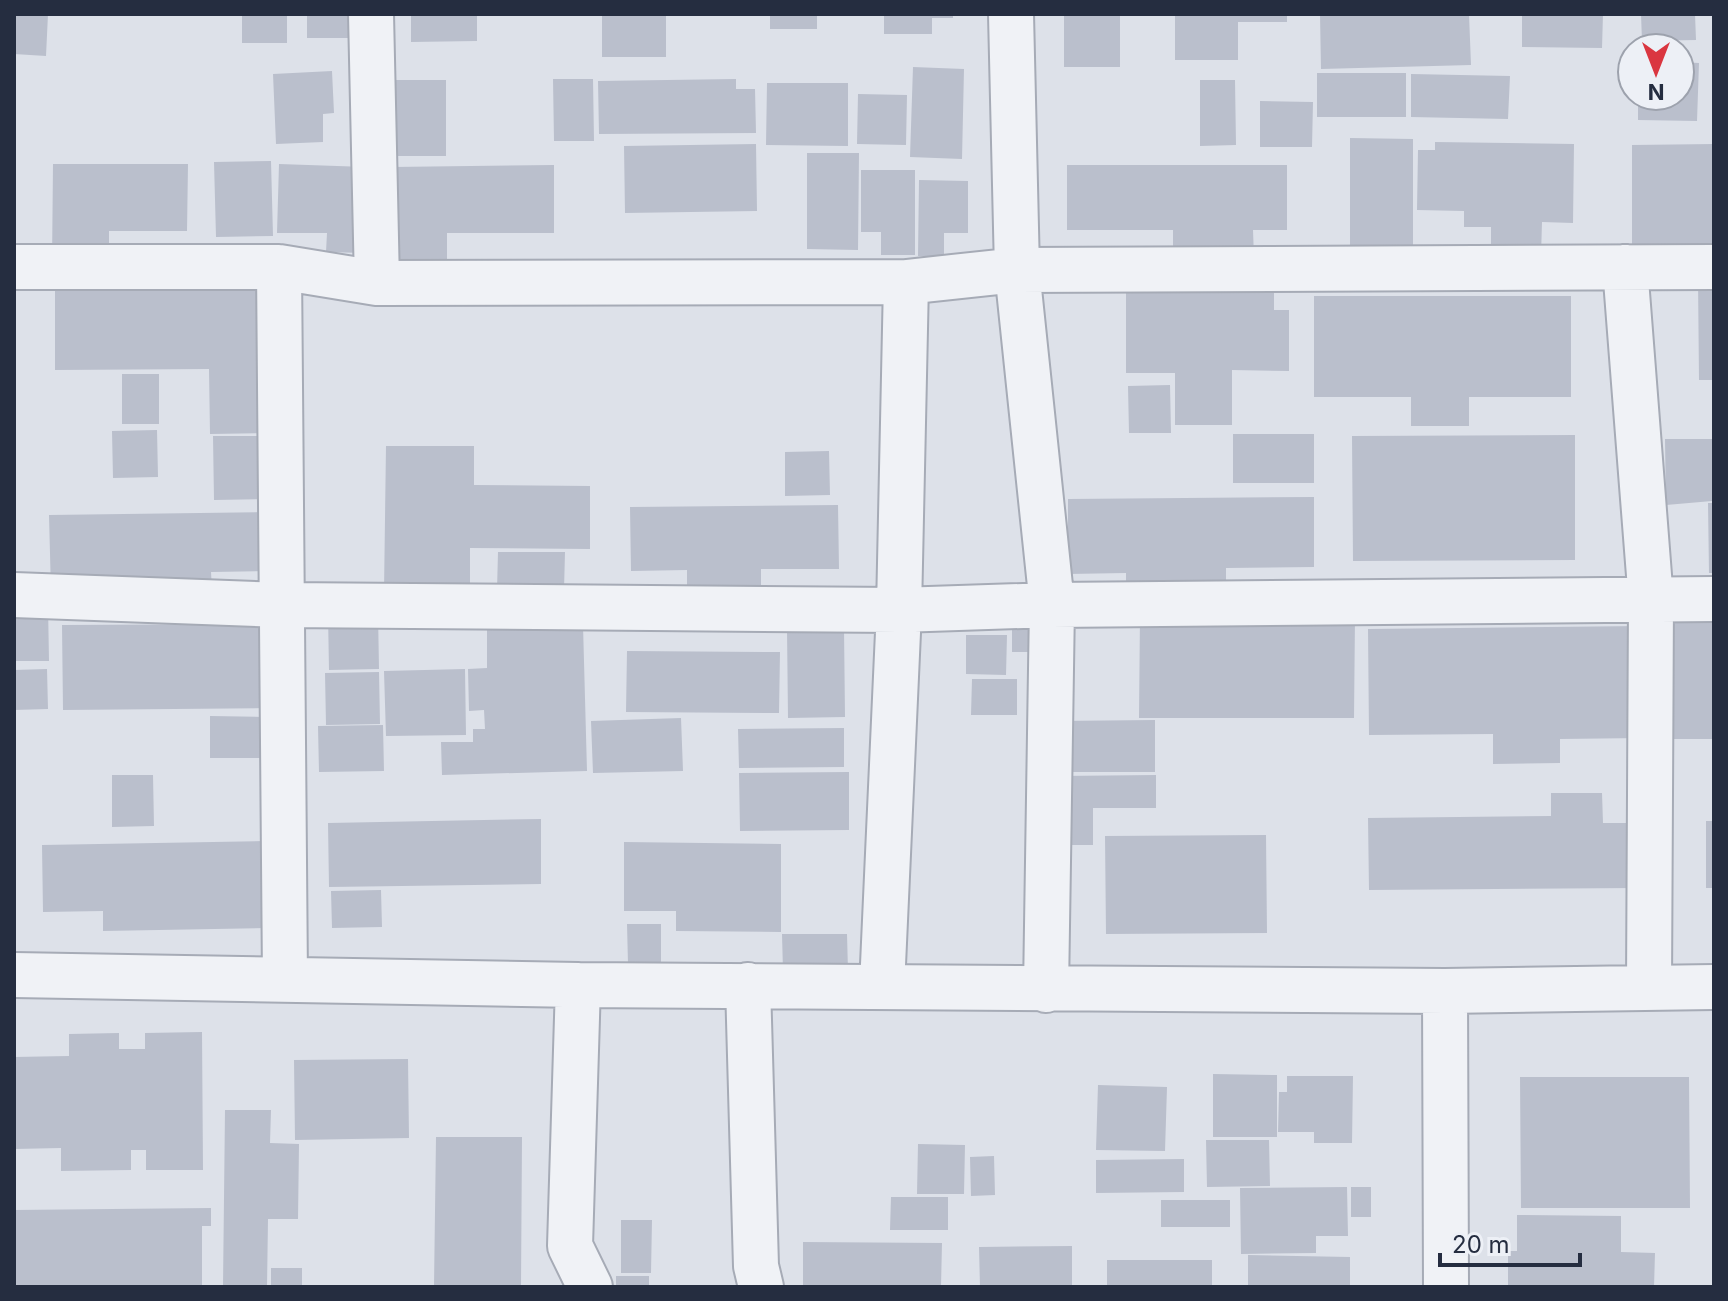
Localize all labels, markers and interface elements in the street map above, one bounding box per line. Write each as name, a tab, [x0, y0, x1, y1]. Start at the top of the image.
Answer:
north arrow	[1616, 32, 1696, 112]
text: N	[1648, 79, 1664, 105]
scale bar	[1440, 1217, 1580, 1267]
text: 20 m	[1452, 1230, 1510, 1259]

